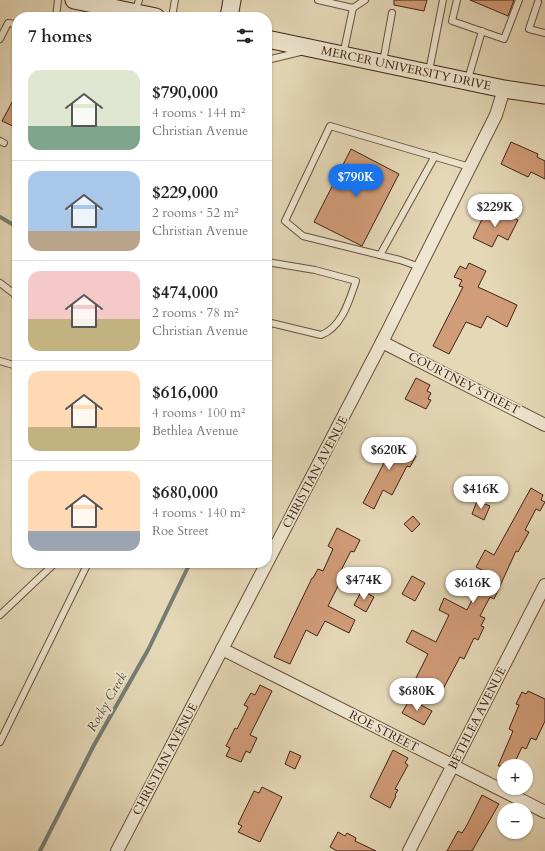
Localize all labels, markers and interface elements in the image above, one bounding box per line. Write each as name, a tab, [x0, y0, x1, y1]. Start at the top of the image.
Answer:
text: 7 homes	[28, 25, 92, 48]
icon: filters	[234, 25, 256, 47]
street label: MERCER UNIVERSITY DRIVE	[320, 42, 492, 94]
text: $790,000	[152, 81, 218, 104]
icon: home	[60, 86, 108, 134]
text: 4 rooms · 144 m²	[152, 104, 245, 122]
text: Christian Avenue	[152, 122, 248, 140]
pin: $790K	[328, 164, 384, 198]
text: $790K	[337, 168, 375, 186]
text: $229,000	[152, 181, 218, 204]
icon: home	[60, 187, 108, 235]
pin: $229K	[467, 194, 523, 228]
text: $229K	[476, 198, 514, 216]
text: 2 rooms · 52 m²	[152, 204, 239, 222]
text: Christian Avenue	[152, 222, 248, 240]
text: $474,000	[152, 281, 218, 304]
icon: home	[60, 287, 108, 335]
text: 2 rooms · 78 m²	[152, 304, 239, 322]
text: Christian Avenue	[152, 322, 248, 340]
street label: COURTNEY STREET	[406, 348, 523, 418]
text: $616,000	[152, 381, 218, 404]
icon: home	[60, 387, 108, 435]
text: 4 rooms · 100 m²	[152, 404, 245, 422]
street label: CHRISTIAN AVENUE	[279, 413, 351, 531]
text: Bethlea Avenue	[152, 422, 238, 440]
pin: $620K	[361, 437, 417, 471]
text: $620K	[370, 441, 408, 459]
pin: $416K	[453, 476, 509, 510]
text: $416K	[462, 480, 500, 498]
text: $680,000	[152, 481, 218, 504]
icon: home	[60, 487, 108, 535]
text: 4 rooms · 140 m²	[152, 504, 245, 522]
text: Roe Street	[152, 522, 209, 540]
pin: $474K	[336, 567, 392, 601]
pin: $616K	[445, 570, 501, 604]
text: $474K	[345, 571, 383, 589]
text: $616K	[454, 574, 492, 592]
street label: BETHLEA AVENUE	[444, 664, 510, 772]
water label: Rocky Creek	[83, 669, 132, 735]
pin: $680K	[389, 678, 445, 712]
text: $680K	[398, 682, 436, 700]
street label: CHRISTIAN AVENUE	[129, 700, 201, 818]
street label: ROE STREET	[346, 707, 422, 755]
map controls	[497, 759, 533, 839]
button: +	[497, 759, 533, 795]
button: −	[497, 803, 533, 839]

